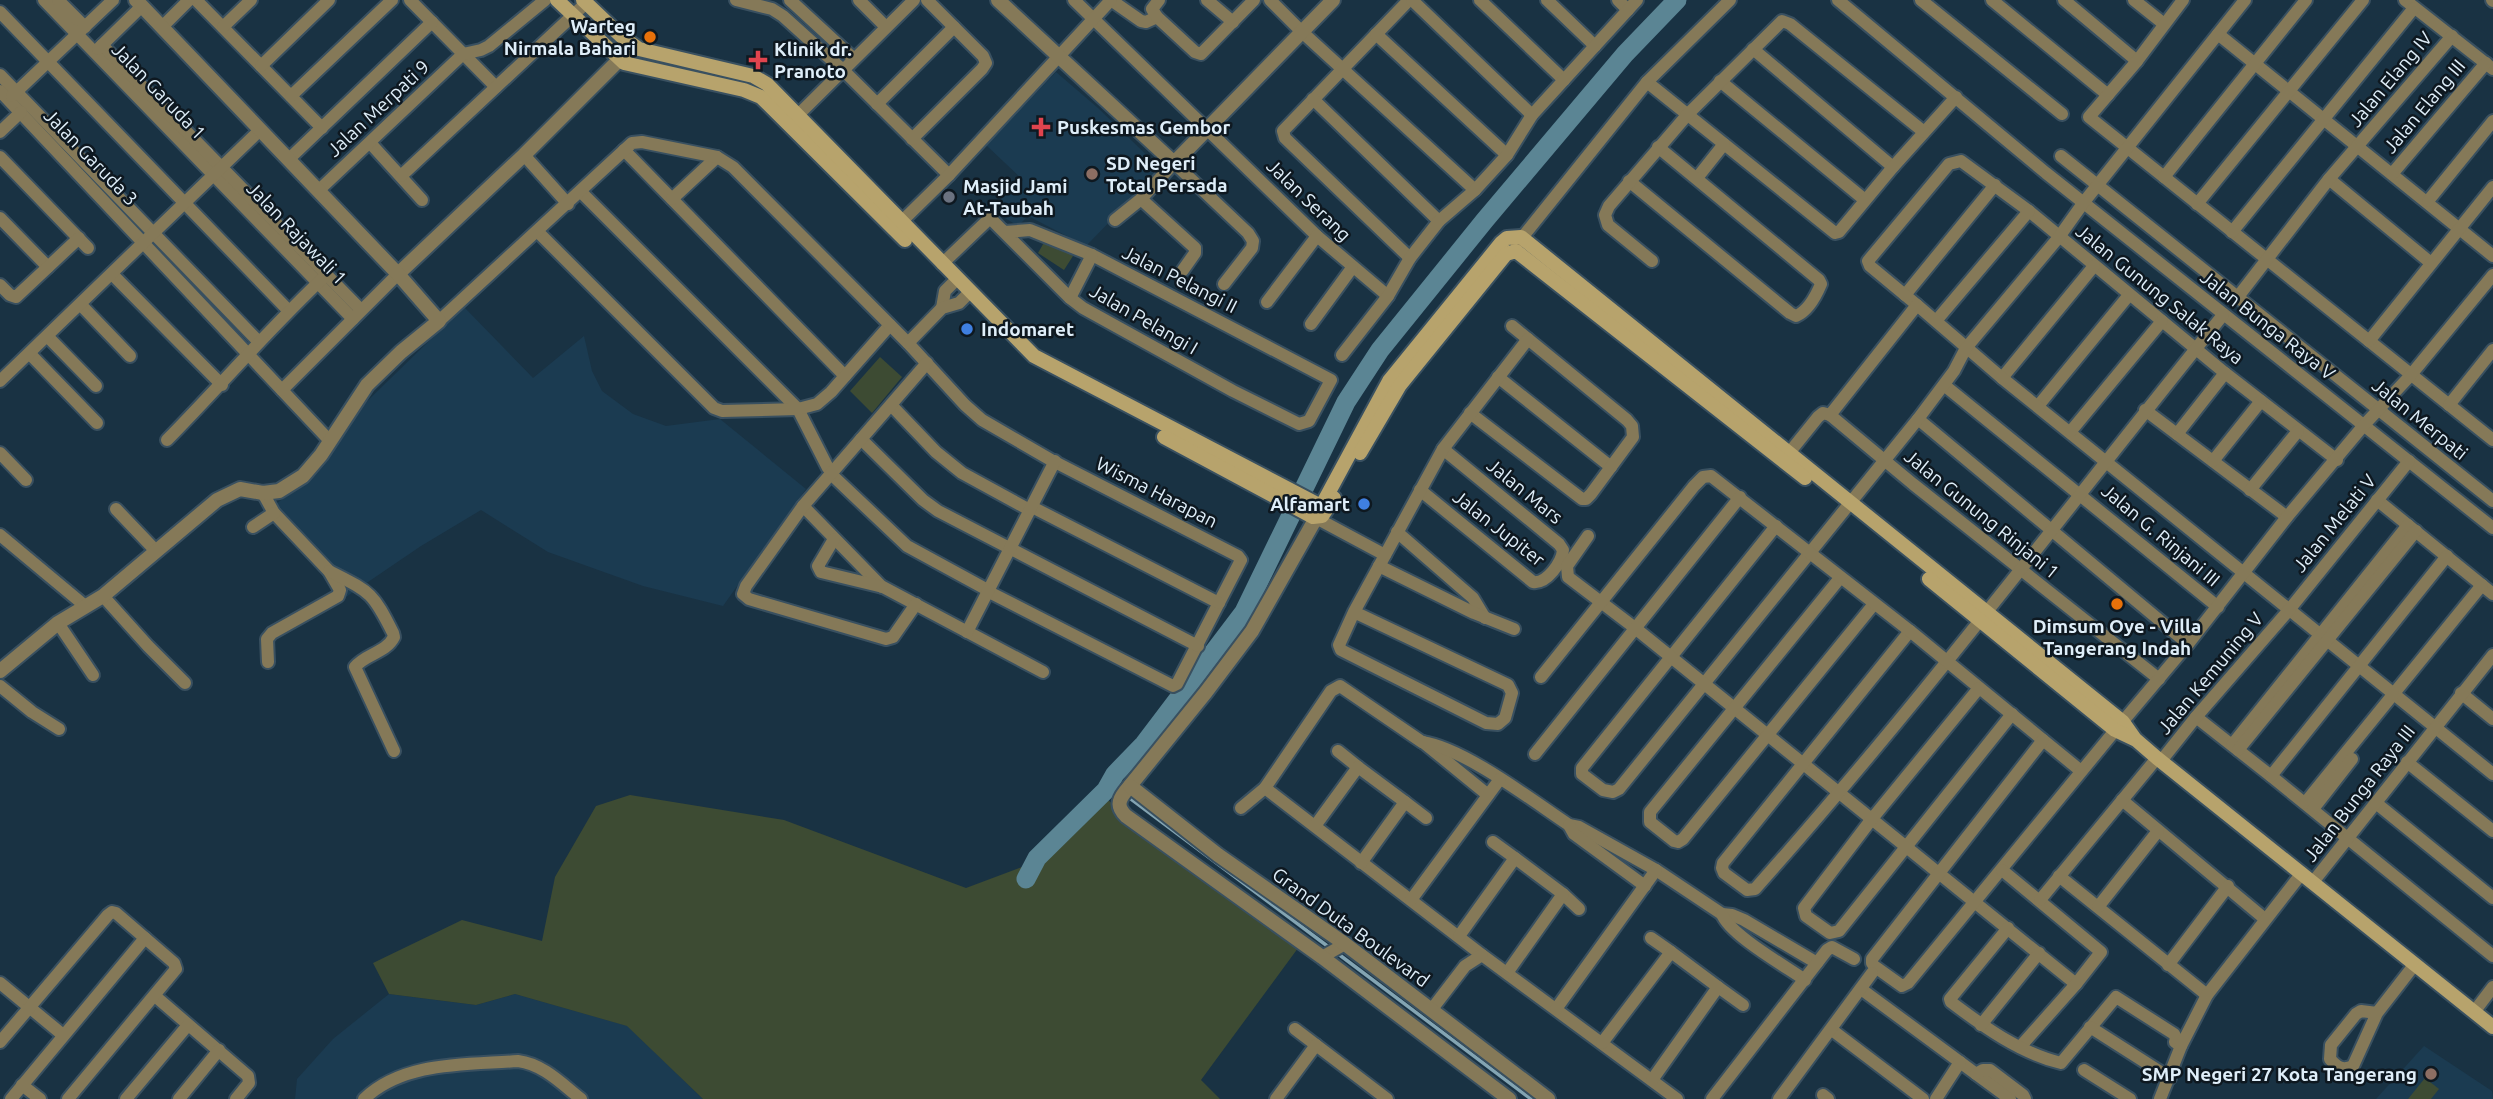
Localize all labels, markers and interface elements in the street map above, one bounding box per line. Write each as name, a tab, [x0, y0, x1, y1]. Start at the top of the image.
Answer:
place label: Warteg Nirmala Bahari	[504, 15, 636, 59]
street label: Jalan Elang IV	[2344, 27, 2436, 131]
marker: Warteg Nirmala Bahari	[642, 29, 658, 45]
street label: Jalan Garuda 1	[108, 38, 210, 144]
place label: Klinik dr. Pranoto	[774, 38, 852, 82]
marker: Klinik dr. Pranoto	[748, 50, 768, 70]
street label: Jalan Merpati 9	[322, 55, 434, 161]
street label: Jalan Elang III	[2379, 55, 2469, 157]
street label: Jalan Garuda 3	[40, 104, 142, 210]
place label: Puskesmas Gembor	[1057, 116, 1231, 138]
marker: Puskesmas Gembor	[1031, 117, 1051, 137]
place label: SD Negeri Total Persada	[1106, 152, 1227, 196]
street label: Jalan Serang	[1262, 154, 1356, 246]
marker: SD Negeri Total Persada	[1084, 166, 1100, 182]
place label: Masjid Jami At-Taubah	[963, 175, 1068, 219]
street label: Jalan Rajawali 1	[242, 177, 352, 289]
marker: Masjid Jami At-Taubah	[941, 189, 957, 205]
street label: Jalan Gunung Salak Raya	[2072, 220, 2248, 368]
street label: Jalan Pelangi II	[1119, 240, 1241, 318]
street label: Jalan Bunga Raya V	[2196, 266, 2340, 384]
street label: Jalan Pelangi I	[1086, 279, 1202, 359]
place label: Indomaret	[981, 318, 1074, 340]
marker: Indomaret	[959, 321, 975, 337]
street label: Jalan Merpati	[2368, 374, 2472, 464]
street label: Jalan Gunung Rinjani 1	[1900, 445, 2064, 583]
street label: Wisma Harapan	[1093, 452, 1221, 532]
street label: Jalan Mars	[1483, 454, 1567, 528]
street label: Jalan Melati V	[2288, 470, 2380, 576]
street label: Jalan G. Rinjani III	[2098, 479, 2224, 591]
street label: Jalan Jupiter	[1449, 485, 1549, 571]
place label: Alfamart	[1270, 493, 1350, 515]
marker: Alfamart	[1356, 496, 1372, 512]
marker: Dimsum Oye - Villa Tangerang Indah	[2109, 596, 2125, 612]
street label: Jalan Kemuning V	[2153, 608, 2267, 738]
place label: Dimsum Oye - Villa Tangerang Indah	[2033, 615, 2201, 659]
street label: Jalan Bunga Raya III	[2299, 720, 2419, 866]
street label: Grand Duta Boulevard	[1268, 863, 1434, 991]
place label: SMP Negeri 27 Kota Tangerang	[2142, 1063, 2417, 1085]
marker: SMP Negeri 27 Kota Tangerang	[2423, 1066, 2439, 1082]

